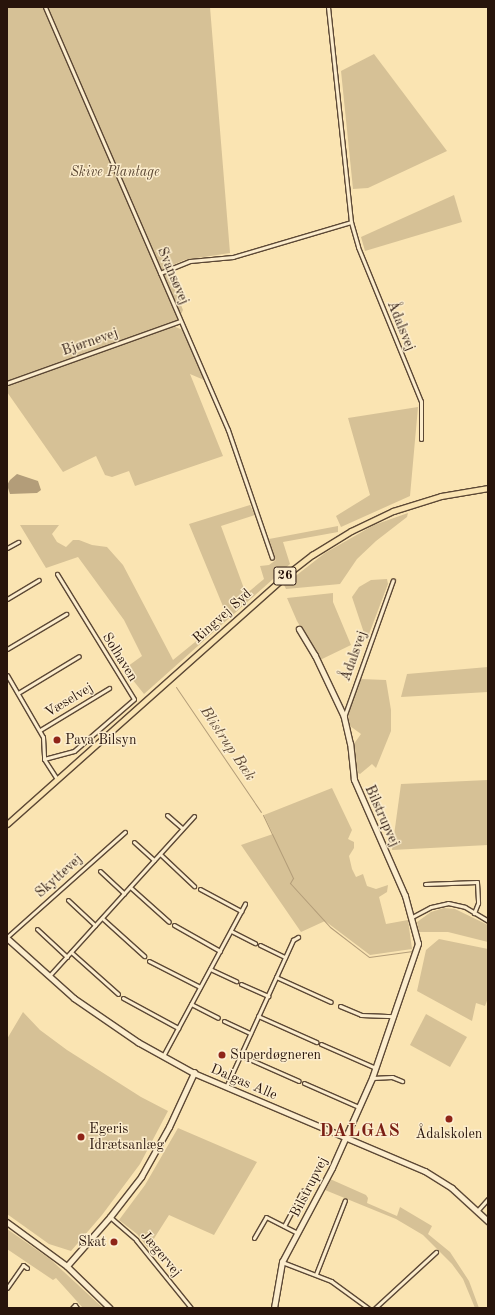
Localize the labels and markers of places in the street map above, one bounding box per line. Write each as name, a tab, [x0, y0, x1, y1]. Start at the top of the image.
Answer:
place label: Pava Bilsyn	[65, 732, 136, 748]
marker: Pava Bilsyn	[52, 735, 62, 745]
place label: Superdøgneren	[230, 1047, 321, 1063]
marker: Superdøgneren	[217, 1050, 227, 1060]
marker: Ådalskolen	[444, 1114, 454, 1124]
place label: Egeris Idrætsanlæg	[89, 1121, 164, 1154]
place label: Ådalskolen	[416, 1126, 482, 1142]
marker: Egeris Idrætsanlæg	[76, 1132, 86, 1142]
place label: Skat	[78, 1234, 106, 1250]
marker: Skat	[109, 1237, 119, 1247]

